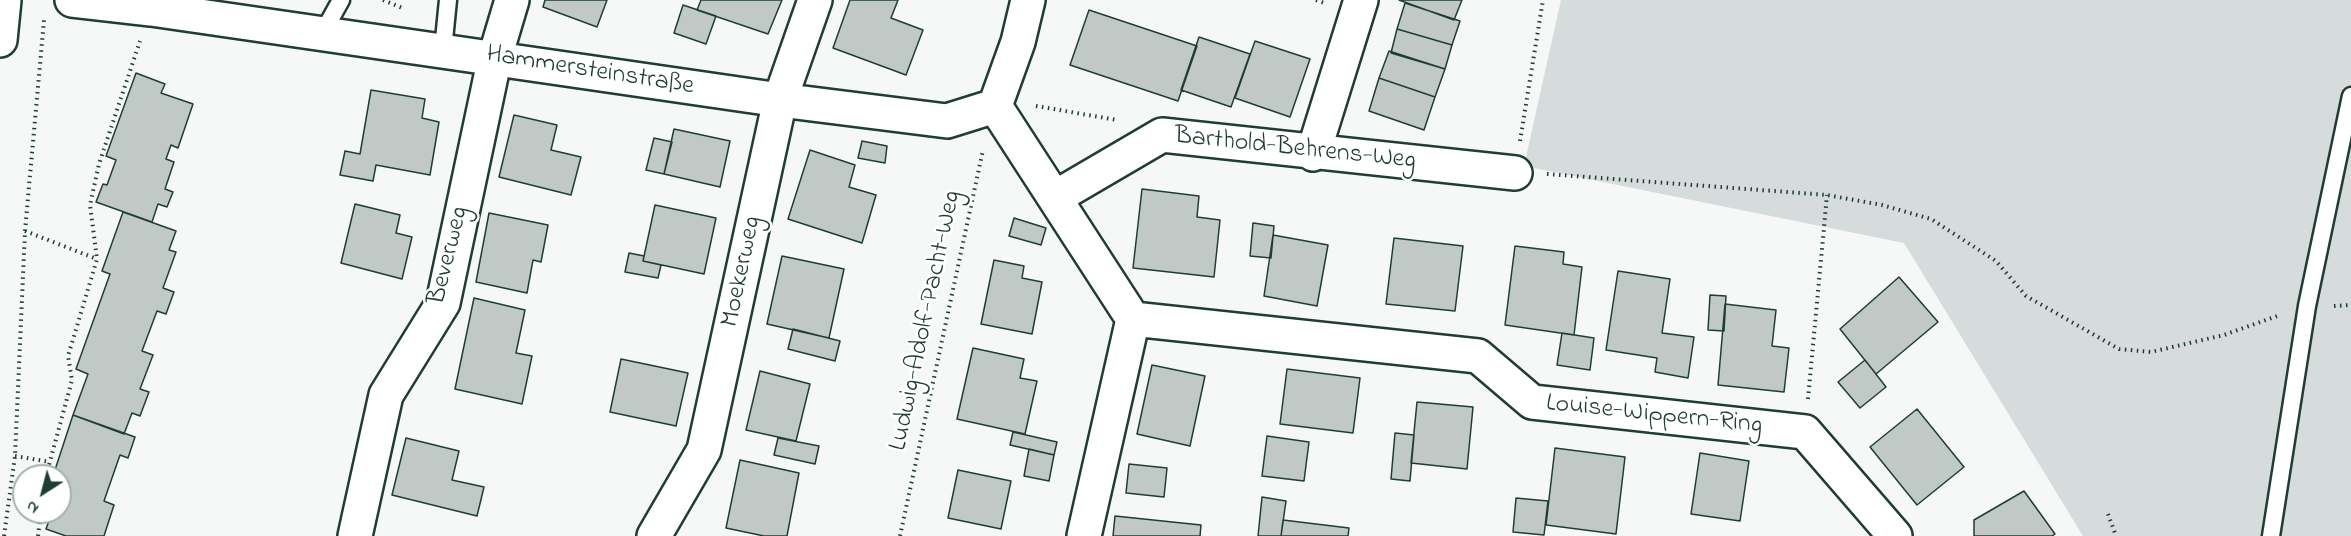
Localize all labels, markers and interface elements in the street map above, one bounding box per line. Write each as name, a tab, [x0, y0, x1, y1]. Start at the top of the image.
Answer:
street label: Hammersteinstraße	[484, 40, 696, 104]
street label: Barthold-Behrens-Weg	[1173, 122, 1417, 178]
street label: Ludwig-Adolf-Pacht-Weg	[884, 188, 970, 454]
street label: Beverweg	[423, 204, 477, 308]
street label: Moekerweg	[716, 214, 770, 330]
street label: Louise-Wippern-Ring	[1544, 389, 1764, 443]
north arrow	[12, 464, 72, 524]
text: N	[21, 494, 44, 520]

